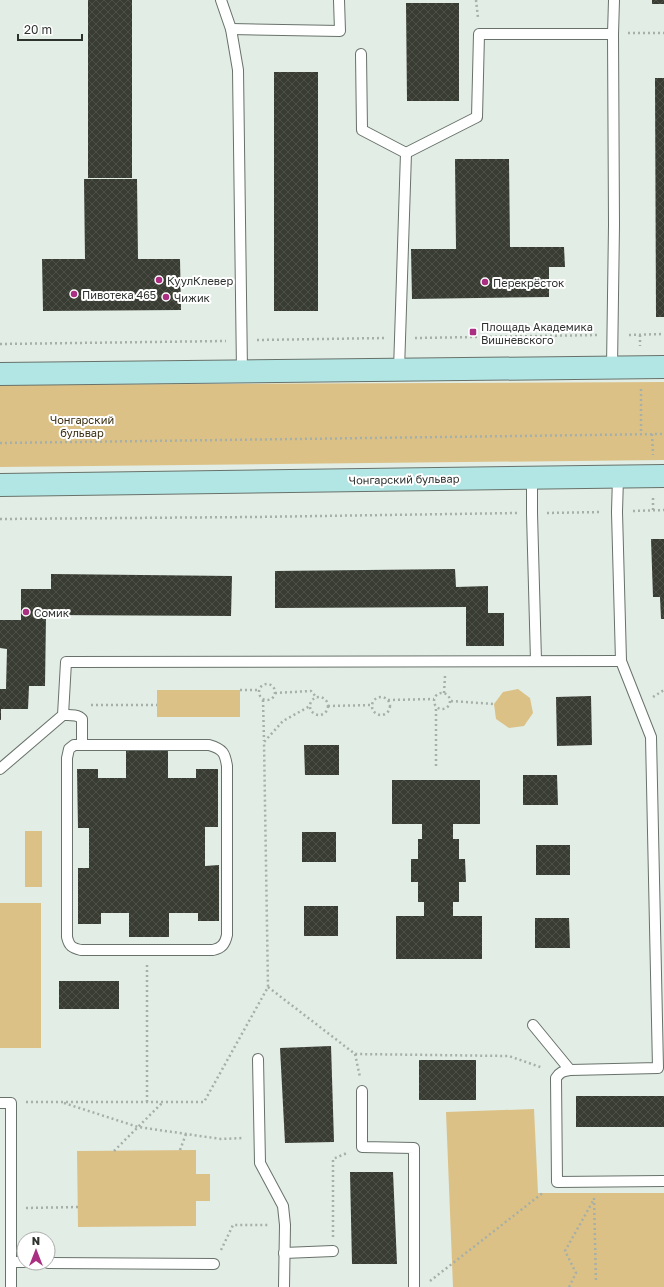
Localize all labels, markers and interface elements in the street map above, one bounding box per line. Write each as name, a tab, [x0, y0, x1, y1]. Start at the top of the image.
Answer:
scale bar	[18, 16, 82, 42]
text: 20 m	[24, 22, 52, 37]
place label: КуулКлевер	[167, 274, 233, 287]
marker: КуулКлевер	[154, 275, 164, 285]
place label: Перекрёсток	[493, 276, 565, 289]
marker: Перекрёсток	[480, 277, 490, 287]
place label: Пивотека 465	[82, 288, 156, 301]
marker: Пивотека 465	[69, 289, 79, 299]
place label: Чижик	[174, 291, 211, 304]
marker: Чижик	[161, 292, 171, 302]
place label: Площадь Академика Вишневского	[481, 320, 593, 346]
marker: Площадь Академика Вишневского	[468, 327, 478, 337]
park label: Чонгарский бульвар	[50, 413, 114, 439]
street label: Чонгарский бульвар	[349, 472, 460, 486]
place label: Сомик	[34, 606, 70, 619]
marker: Сомик	[21, 607, 31, 617]
north arrow	[16, 1231, 56, 1271]
text: N	[32, 1234, 40, 1247]

